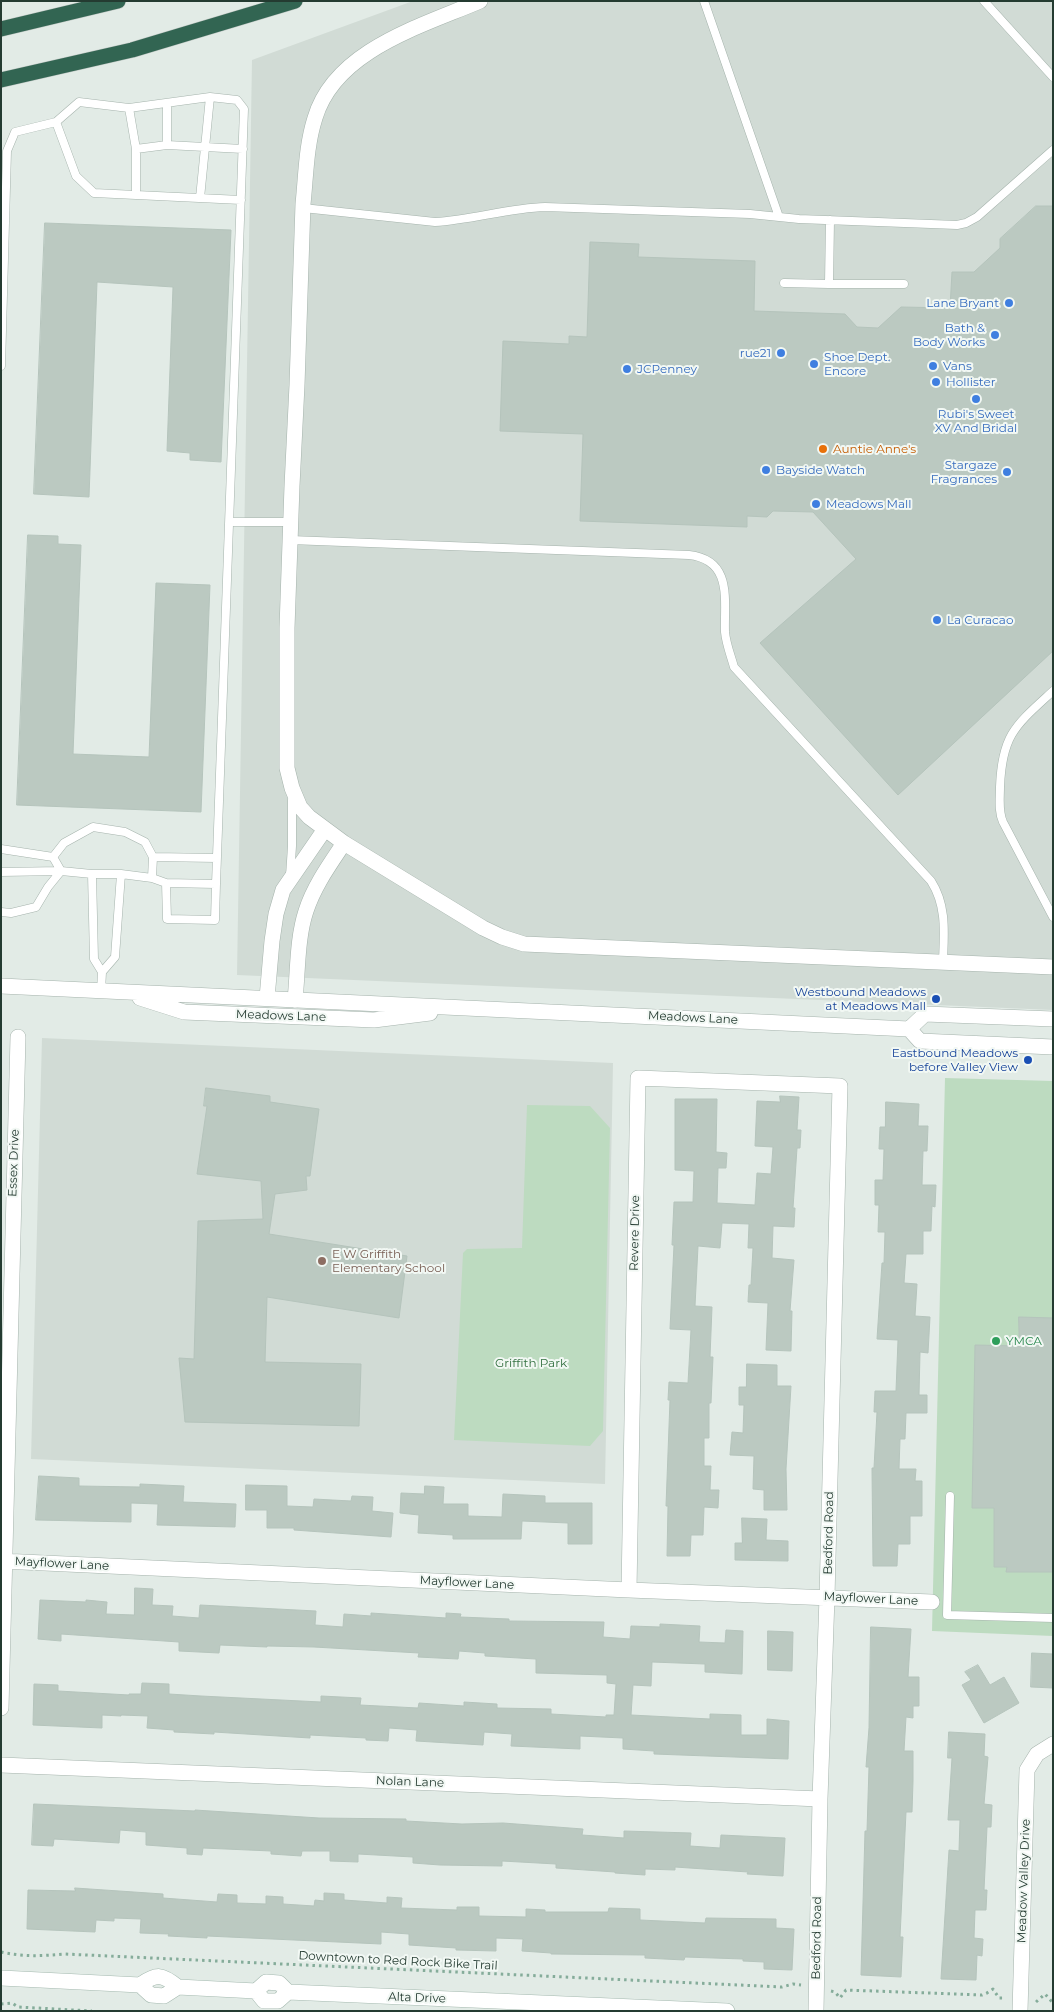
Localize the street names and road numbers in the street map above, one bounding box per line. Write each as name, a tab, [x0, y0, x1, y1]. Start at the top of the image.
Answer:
street label: Meadows Lane	[236, 1007, 326, 1025]
street label: Meadows Lane	[648, 1008, 738, 1028]
street label: Essex Drive	[6, 1129, 22, 1197]
street label: Revere Drive	[627, 1195, 643, 1271]
street label: Bedford Road	[821, 1491, 837, 1575]
street label: Mayflower Lane	[14, 1554, 110, 1574]
street label: Mayflower Lane	[419, 1573, 515, 1593]
street label: Mayflower Lane	[823, 1589, 919, 1609]
street label: Nolan Lane	[376, 1774, 444, 1790]
street label: Meadow Valley Drive	[1015, 1819, 1033, 1943]
street label: Bedford Road	[809, 1896, 825, 1980]
street label: Downtown to Red Rock Bike Trail	[298, 1949, 498, 1973]
street label: Alta Drive	[388, 1990, 446, 2006]

